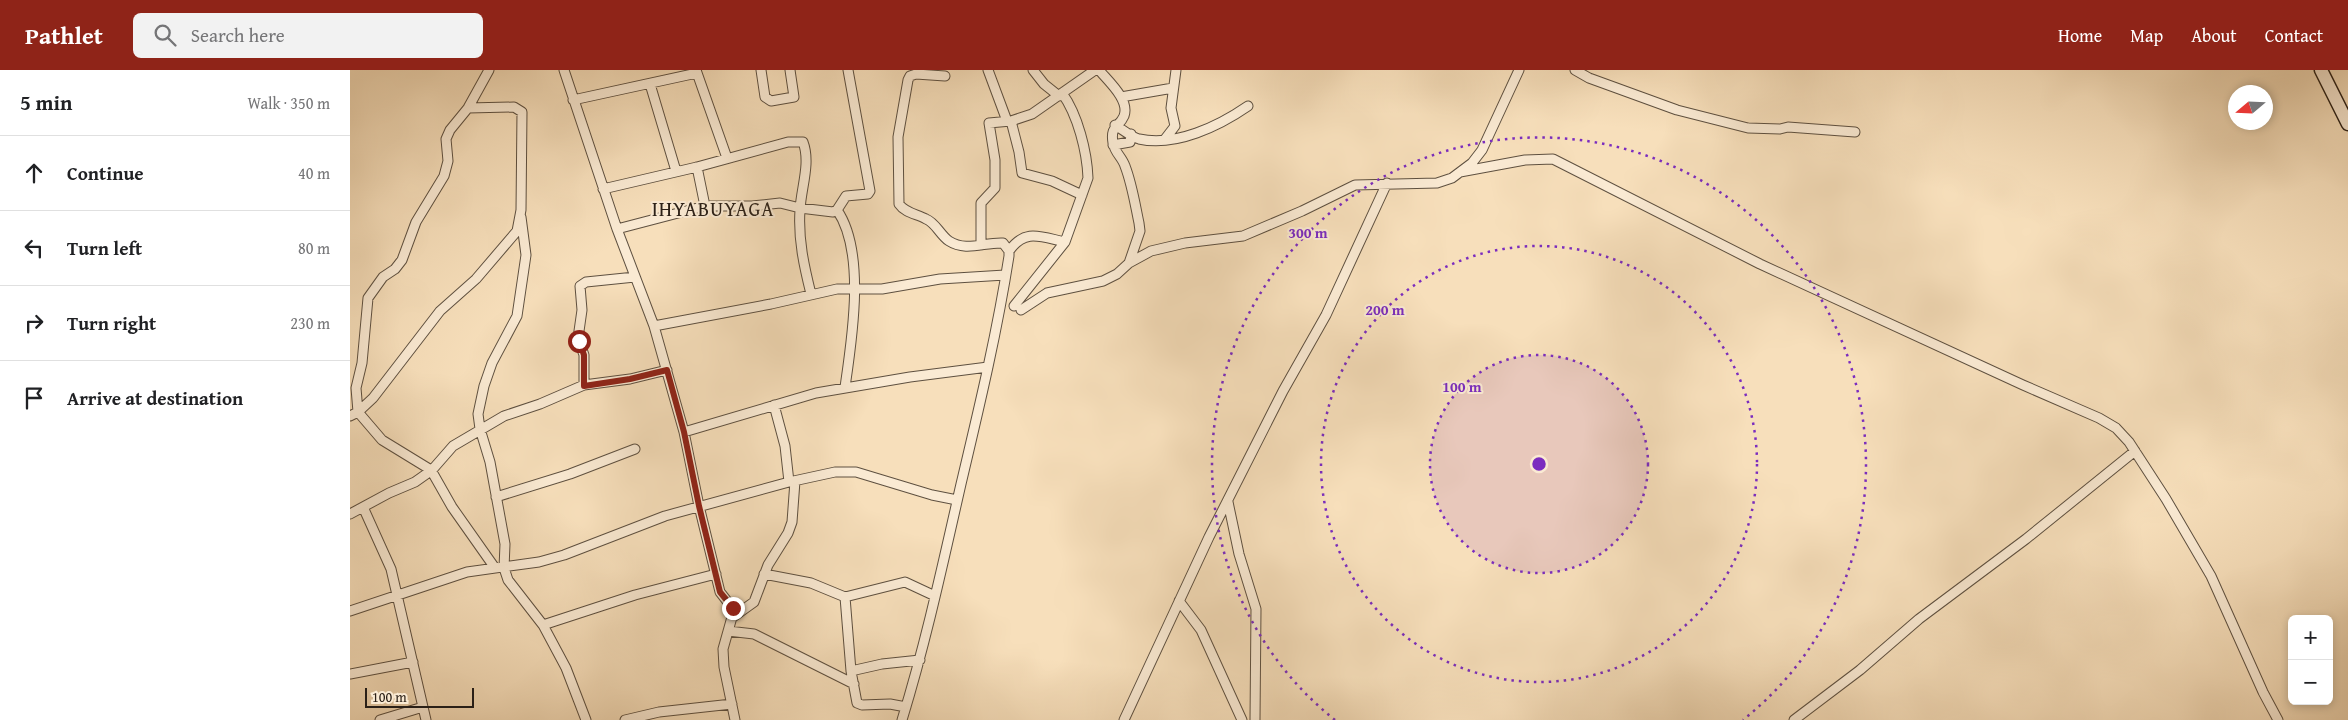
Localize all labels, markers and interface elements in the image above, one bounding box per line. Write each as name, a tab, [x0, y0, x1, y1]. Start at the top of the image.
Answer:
search box	[133, 13, 483, 58]
text: Pathlet	[25, 18, 103, 53]
icon: search	[151, 21, 179, 49]
text: Search here	[191, 21, 285, 49]
text: Home	[2058, 22, 2102, 49]
text: Map	[2130, 22, 2163, 49]
text: About	[2191, 22, 2237, 49]
text: Contact	[2265, 22, 2323, 49]
north arrow	[2228, 85, 2273, 130]
text: 5 min	[20, 87, 72, 118]
text: Walk · 350 m	[247, 91, 330, 115]
icon: ahead	[20, 159, 48, 187]
text: Continue	[67, 159, 144, 187]
text: 40 m	[298, 161, 330, 185]
district label: IHYABUYAGA	[652, 194, 774, 223]
text: 300 m	[1288, 222, 1328, 243]
icon: left	[20, 234, 48, 262]
text: Turn left	[67, 234, 142, 262]
text: 80 m	[298, 236, 330, 260]
text: 200 m	[1365, 299, 1405, 320]
icon: right	[20, 309, 48, 337]
text: Turn right	[67, 309, 156, 337]
text: 230 m	[290, 311, 330, 335]
route start	[568, 330, 591, 353]
text: 100 m	[1442, 376, 1482, 397]
icon: arrive	[20, 384, 48, 412]
text: Arrive at destination	[67, 384, 243, 412]
centre of rings	[1530, 455, 1548, 473]
route end	[722, 597, 745, 620]
map controls	[2288, 615, 2333, 705]
button: +	[2288, 615, 2333, 660]
button: −	[2288, 660, 2333, 705]
scale bar	[365, 685, 474, 708]
text: 100 m	[372, 687, 407, 707]

